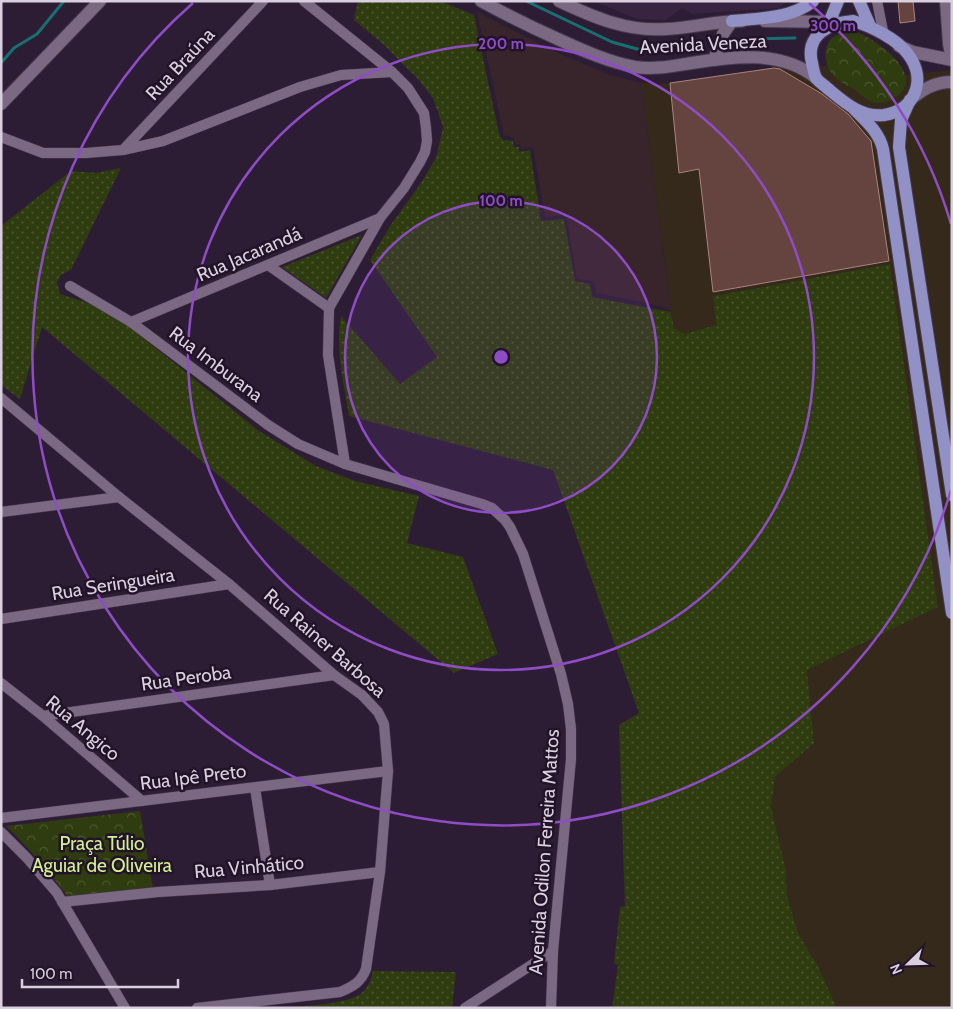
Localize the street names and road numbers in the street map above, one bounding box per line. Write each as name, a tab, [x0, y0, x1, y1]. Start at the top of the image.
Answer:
street label: Rua Braúna	[141, 23, 219, 105]
street label: Avenida Veneza	[639, 29, 767, 59]
street label: Rua Jacarandá	[193, 222, 305, 286]
street label: Rua Imburana	[165, 321, 267, 407]
street label: Rua Seringueira	[50, 563, 176, 605]
street label: Rua Rainer Barbosa	[259, 584, 391, 702]
street label: Rua Peroba	[139, 660, 233, 696]
street label: Rua Angico	[41, 690, 125, 766]
street label: Avenida Odilon Ferreira Mattos	[524, 728, 564, 976]
street label: Rua Ipê Preto	[139, 759, 247, 795]
street label: Rua Vinhático	[193, 851, 305, 883]

